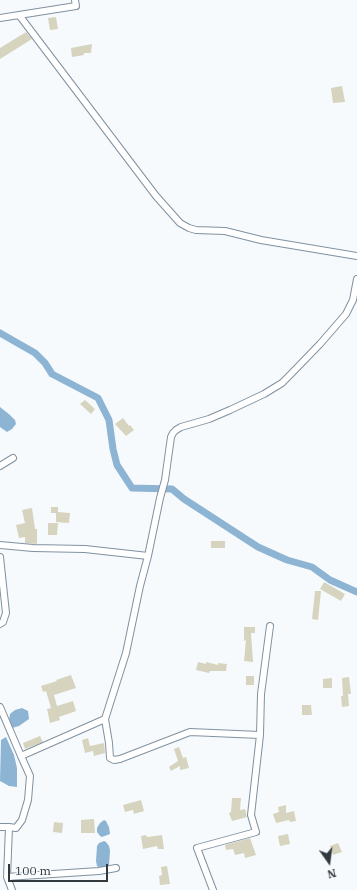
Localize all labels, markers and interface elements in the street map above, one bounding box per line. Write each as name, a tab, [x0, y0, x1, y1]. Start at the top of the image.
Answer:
north arrow	[309, 842, 349, 882]
scale bar	[10, 856, 110, 882]
text: 100 m	[15, 863, 51, 878]
text: N	[326, 866, 338, 881]

